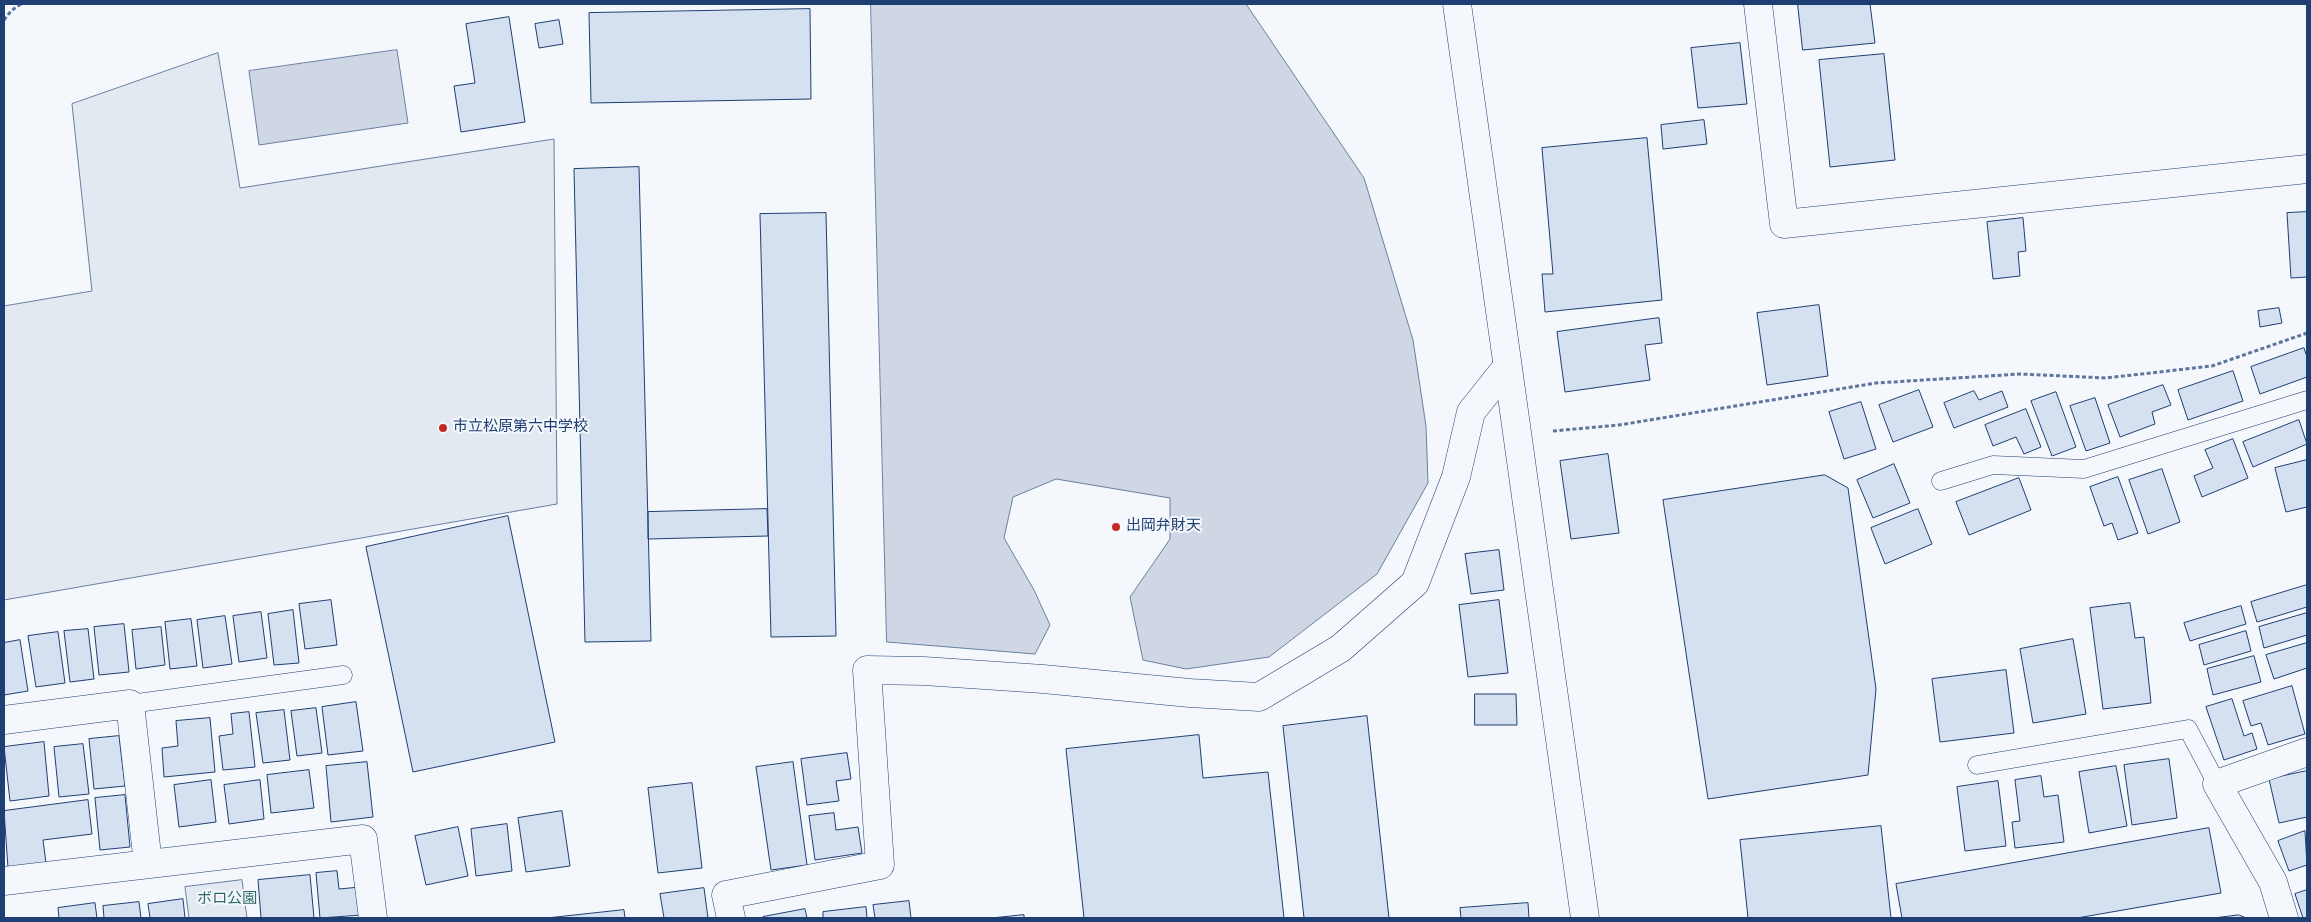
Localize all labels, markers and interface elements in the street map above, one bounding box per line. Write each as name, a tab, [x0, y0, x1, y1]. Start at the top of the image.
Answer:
place label: 市立松原第六中学校	[453, 419, 588, 437]
marker: 市立松原第六中学校	[437, 422, 449, 434]
place label: 出岡弁財天	[1126, 518, 1201, 536]
marker: 出岡弁財天	[1110, 521, 1122, 533]
park label: ボロ公園	[197, 891, 257, 909]

